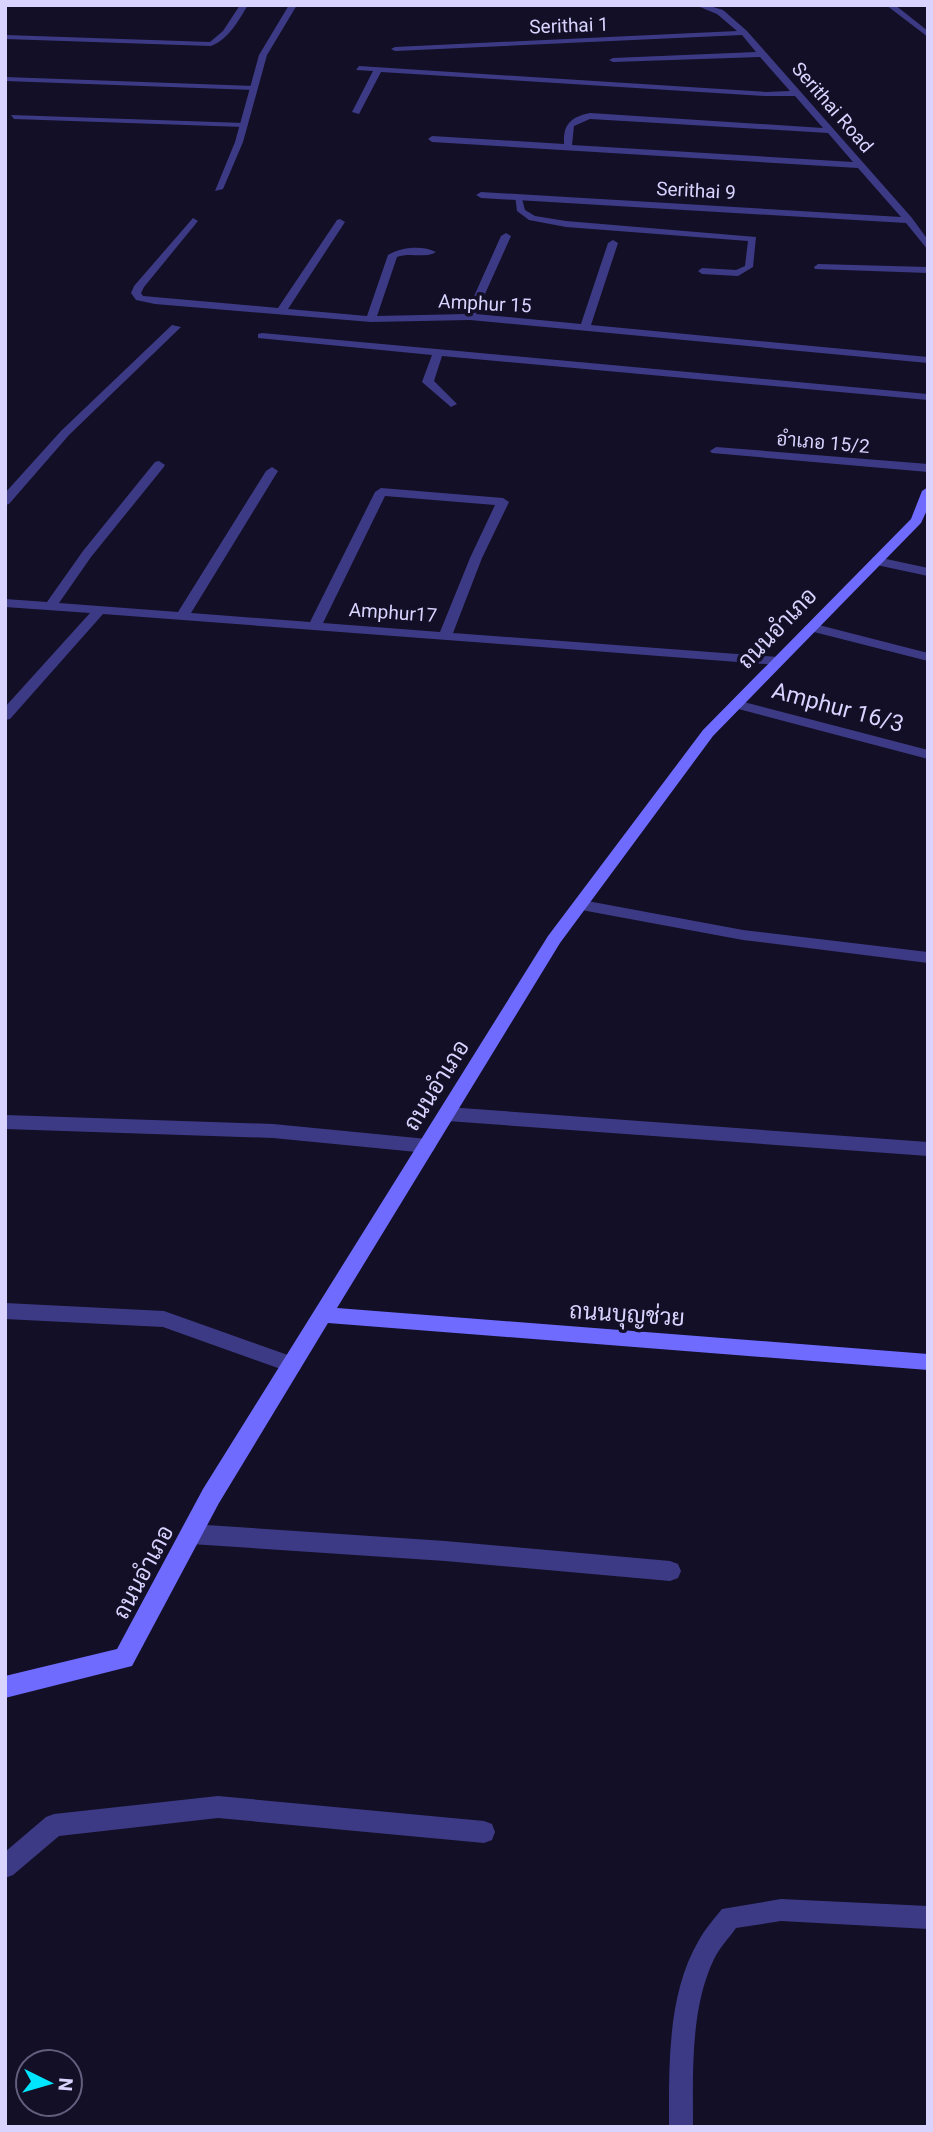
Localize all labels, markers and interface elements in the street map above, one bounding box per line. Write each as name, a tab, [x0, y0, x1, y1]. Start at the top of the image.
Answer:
street label: Serithai 1	[529, 13, 609, 38]
street label: Serithai Road	[787, 57, 878, 157]
street label: Serithai 9	[656, 177, 736, 204]
street label: Amphur 15	[438, 290, 532, 317]
street label: อำเภอ 15/2	[775, 427, 871, 458]
street label: ถนนอำเภอ	[731, 582, 823, 674]
street label: Amphur17	[348, 598, 438, 627]
street label: Amphur 16/3	[769, 677, 907, 738]
street label: ถนนอำเภอ	[397, 1034, 475, 1136]
street label: ถนนบุญช่วย	[568, 1296, 686, 1334]
street label: ถนนอำเภอ	[107, 1520, 179, 1624]
north arrow	[14, 2048, 84, 2118]
text: N	[53, 2077, 77, 2092]

